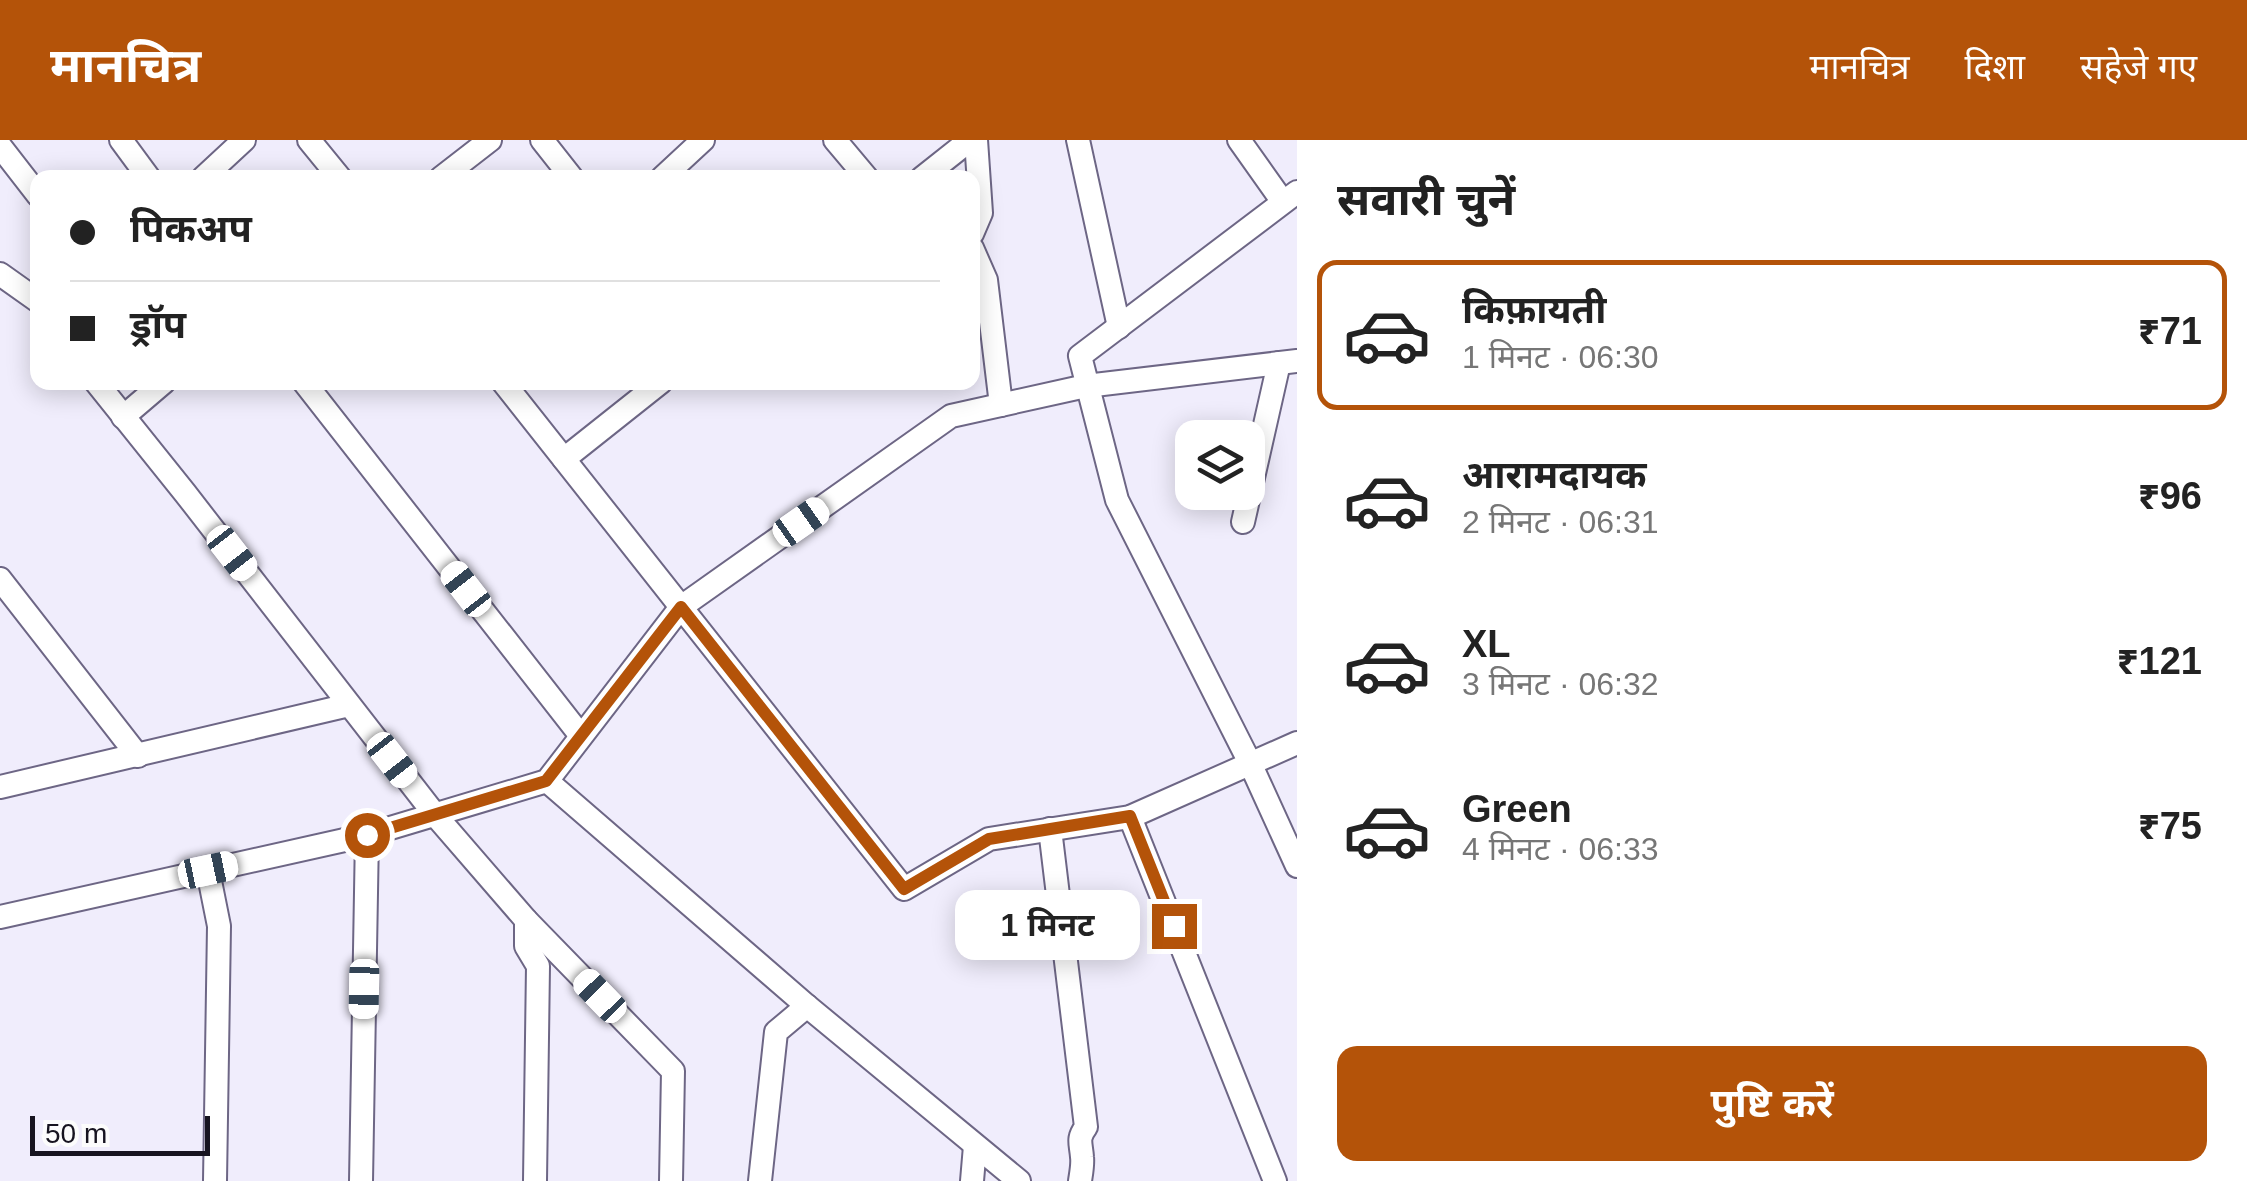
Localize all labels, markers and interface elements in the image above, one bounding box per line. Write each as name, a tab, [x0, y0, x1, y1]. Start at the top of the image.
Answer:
text: मानचित्र	[50, 39, 201, 92]
text: मानचित्र	[1809, 47, 1909, 86]
text: दिशा	[1964, 47, 2025, 86]
text: सहेजे गए	[2080, 47, 2197, 86]
text: सवारी चुनें	[1337, 174, 1515, 225]
text: पिकअप	[130, 208, 252, 250]
text: किफ़ायती	[1462, 289, 1606, 331]
icon: car	[1342, 290, 1432, 380]
text: ड्रॉप	[130, 304, 186, 346]
text: ₹71	[2138, 310, 2202, 352]
text: 1 मिनट · 06:30	[1462, 339, 1659, 375]
map controls	[1175, 420, 1265, 510]
button: layers	[1175, 420, 1265, 510]
text: आरामदायक	[1462, 454, 1646, 496]
icon: car	[1342, 455, 1432, 545]
text: ₹96	[2138, 475, 2202, 517]
car	[768, 493, 834, 551]
text: 2 मिनट · 06:31	[1462, 504, 1659, 540]
car	[202, 520, 262, 586]
car	[436, 556, 496, 622]
icon: car	[1342, 620, 1432, 710]
text: XL	[1462, 623, 1511, 665]
text: ₹121	[2117, 640, 2202, 682]
text: 3 मिनट · 06:32	[1462, 666, 1659, 702]
car	[362, 727, 422, 793]
icon: car	[1342, 785, 1432, 875]
text: Green	[1462, 788, 1572, 830]
text: ₹75	[2138, 805, 2202, 847]
route start	[345, 813, 390, 858]
text: 4 मिनट · 06:33	[1462, 831, 1659, 867]
car	[176, 849, 240, 891]
callout: 1 मिनट	[954, 891, 1139, 961]
route end	[1152, 904, 1197, 949]
text: 1 मिनट	[1001, 907, 1094, 943]
car	[348, 959, 380, 1019]
car	[568, 964, 632, 1028]
button: पुष्टि करें	[1337, 1046, 2207, 1161]
scale bar	[30, 1111, 210, 1156]
text: 50 m	[45, 1118, 107, 1149]

